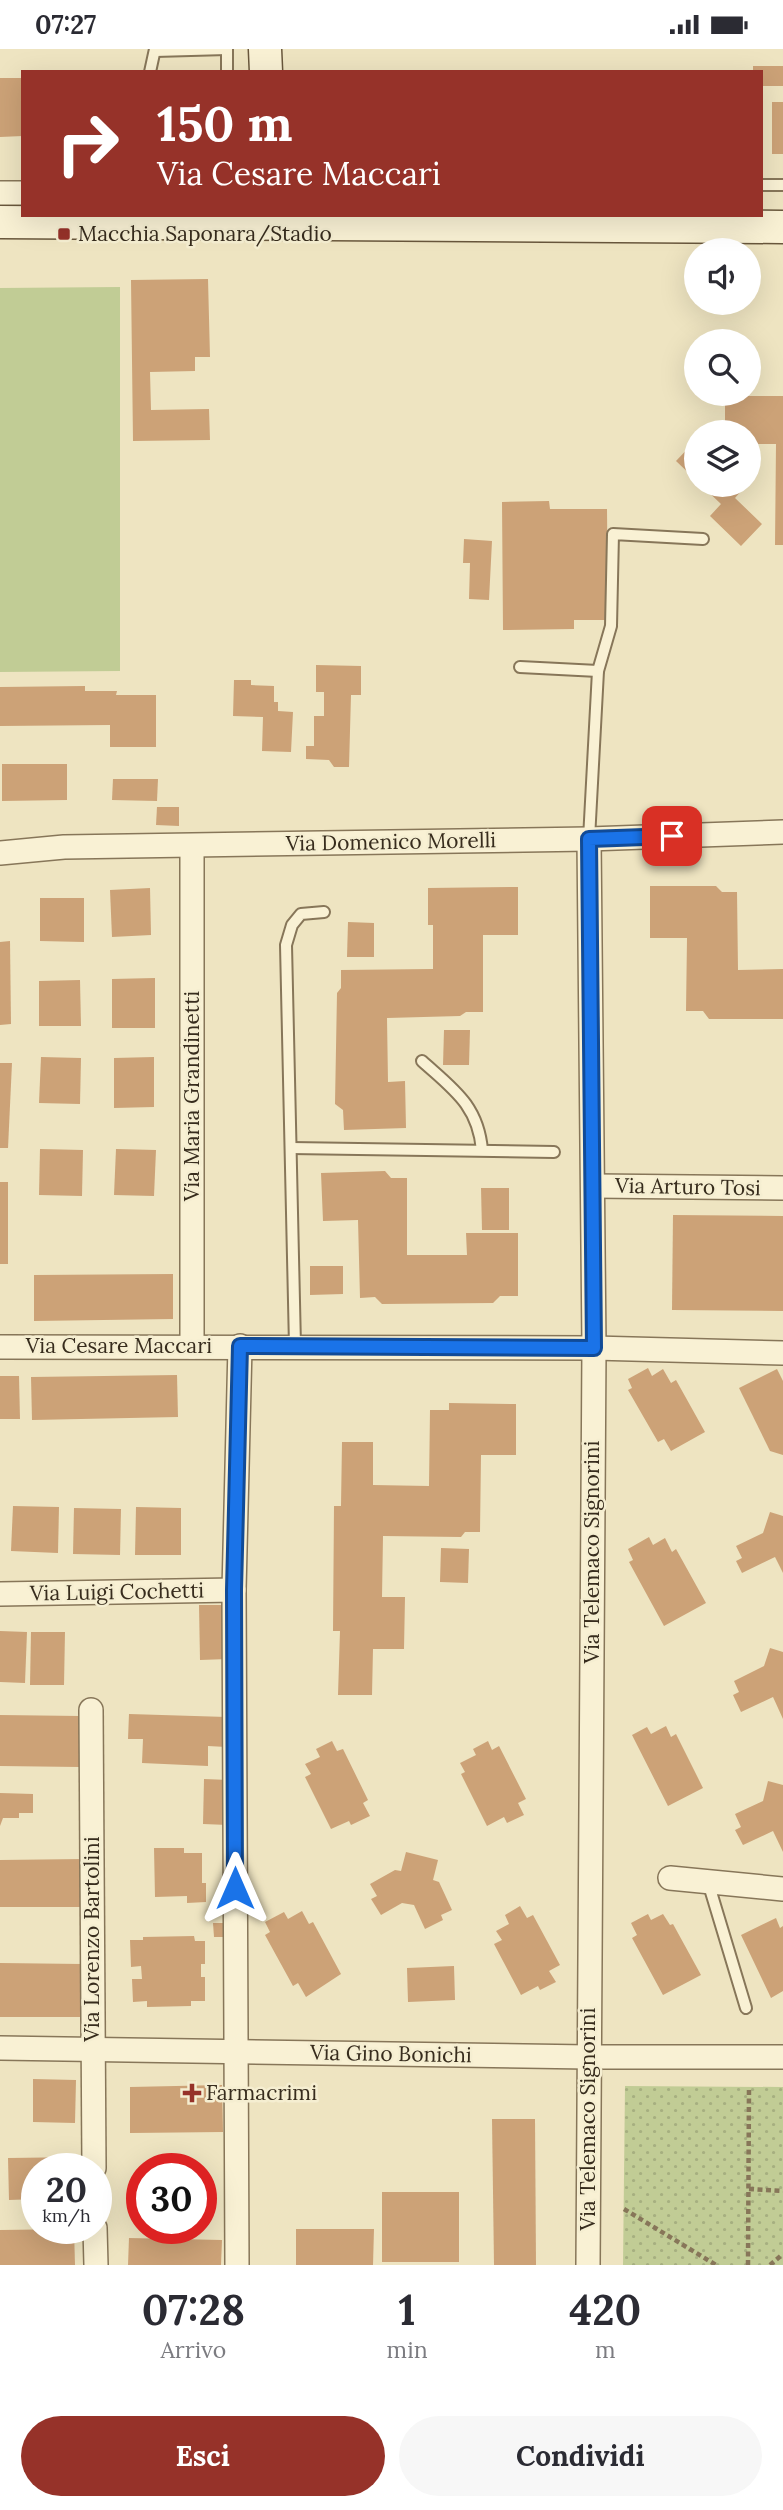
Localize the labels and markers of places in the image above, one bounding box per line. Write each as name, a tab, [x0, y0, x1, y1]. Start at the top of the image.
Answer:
place label: Macchia Saponara/Stadio	[78, 220, 332, 247]
marker: Macchia Saponara/Stadio	[56, 226, 72, 242]
pin	[642, 806, 702, 866]
place label: Farmacrimi	[206, 2079, 317, 2106]
marker: Farmacrimi	[184, 2085, 200, 2101]

